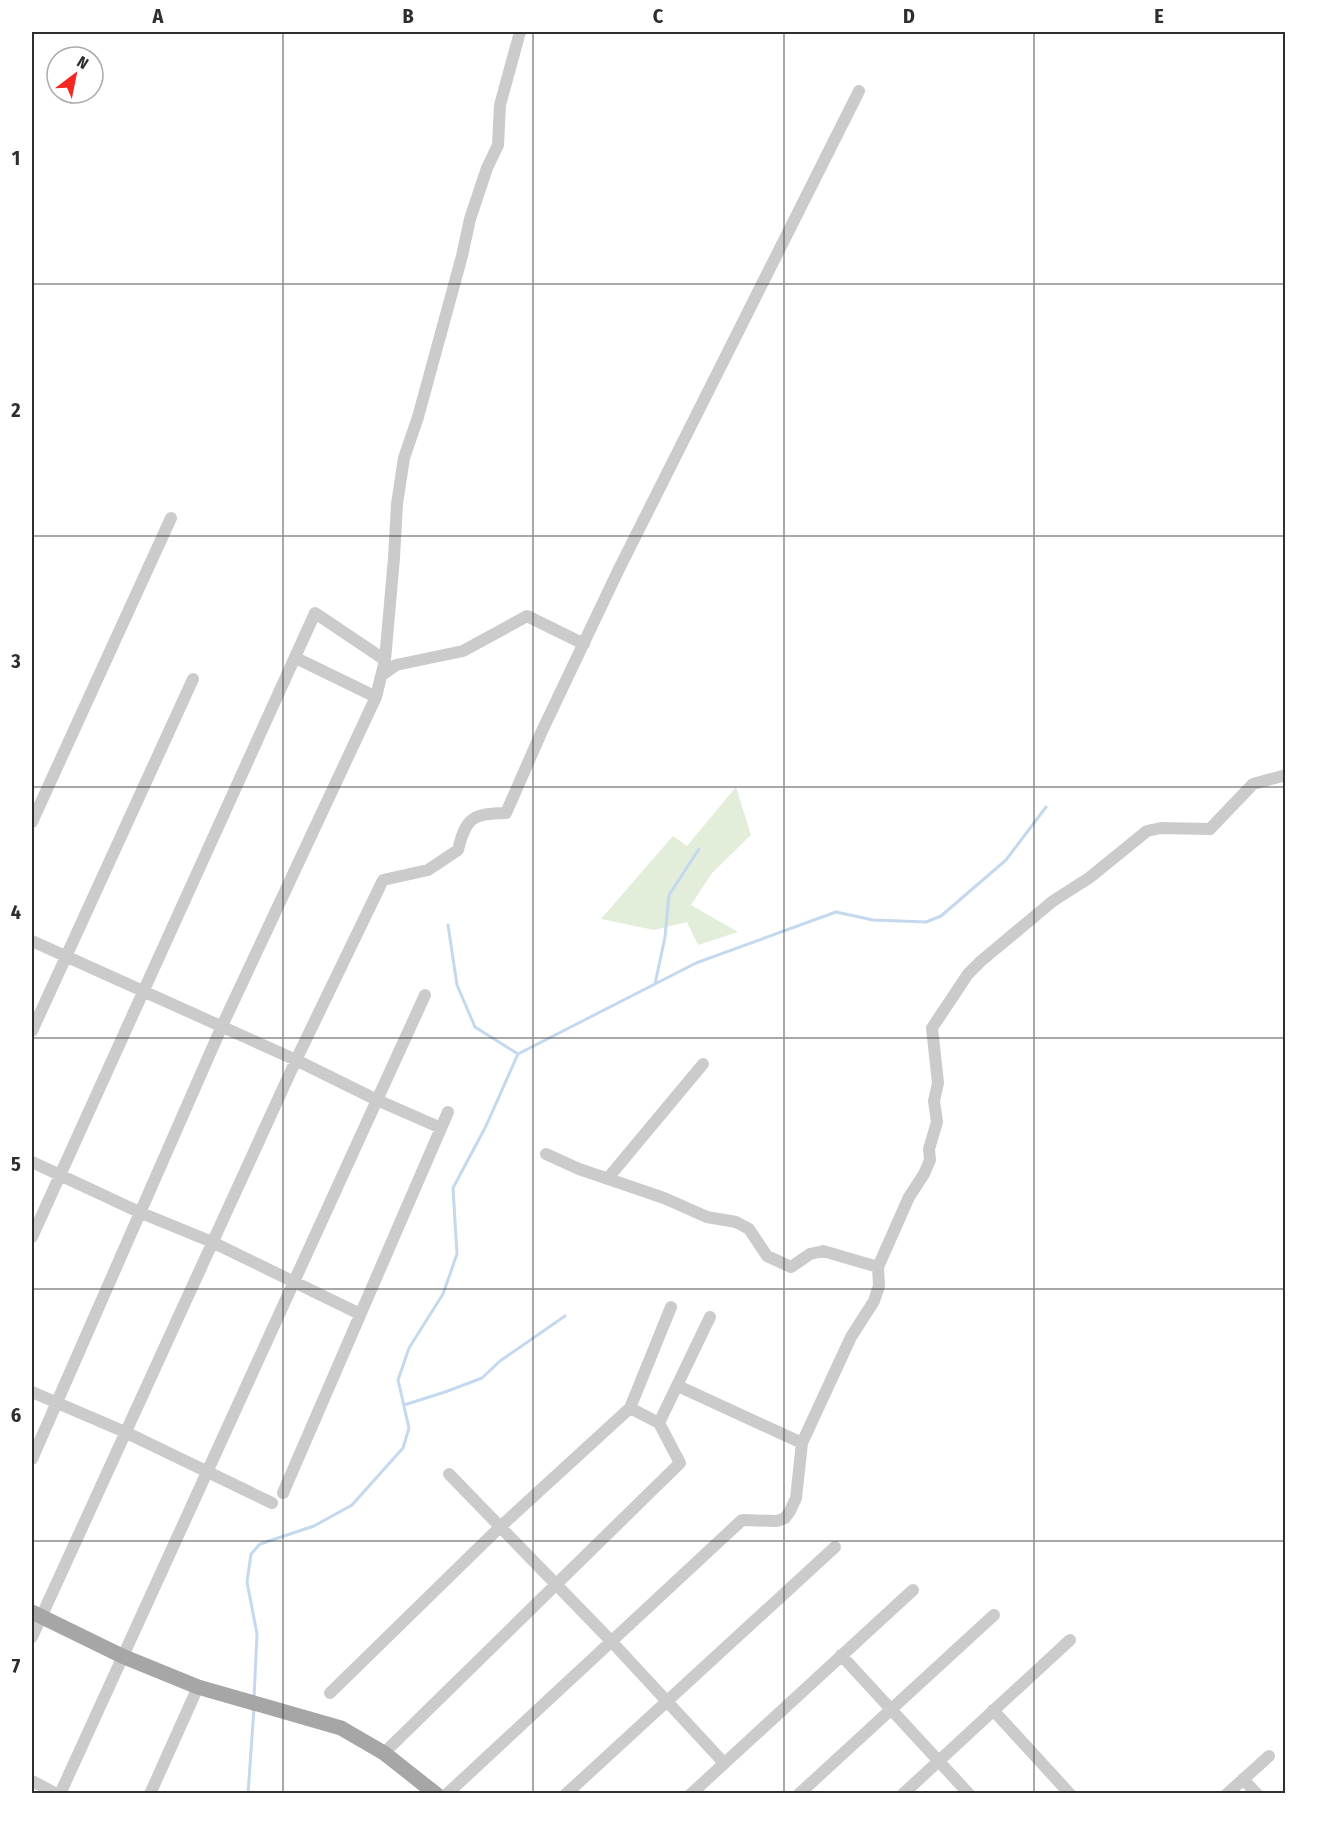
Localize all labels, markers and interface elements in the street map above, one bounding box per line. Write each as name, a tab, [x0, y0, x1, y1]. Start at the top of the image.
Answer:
text: A	[152, 4, 165, 28]
text: B	[402, 4, 414, 28]
text: C	[653, 4, 664, 28]
text: D	[903, 4, 915, 28]
text: E	[1154, 4, 1164, 28]
north arrow	[45, 45, 105, 105]
text: N	[74, 52, 92, 73]
text: 1	[12, 146, 20, 170]
text: 2	[10, 398, 21, 422]
text: 3	[10, 649, 21, 673]
text: 4	[11, 900, 21, 924]
text: 5	[11, 1152, 21, 1176]
text: 6	[11, 1403, 21, 1427]
text: 7	[12, 1654, 21, 1678]

